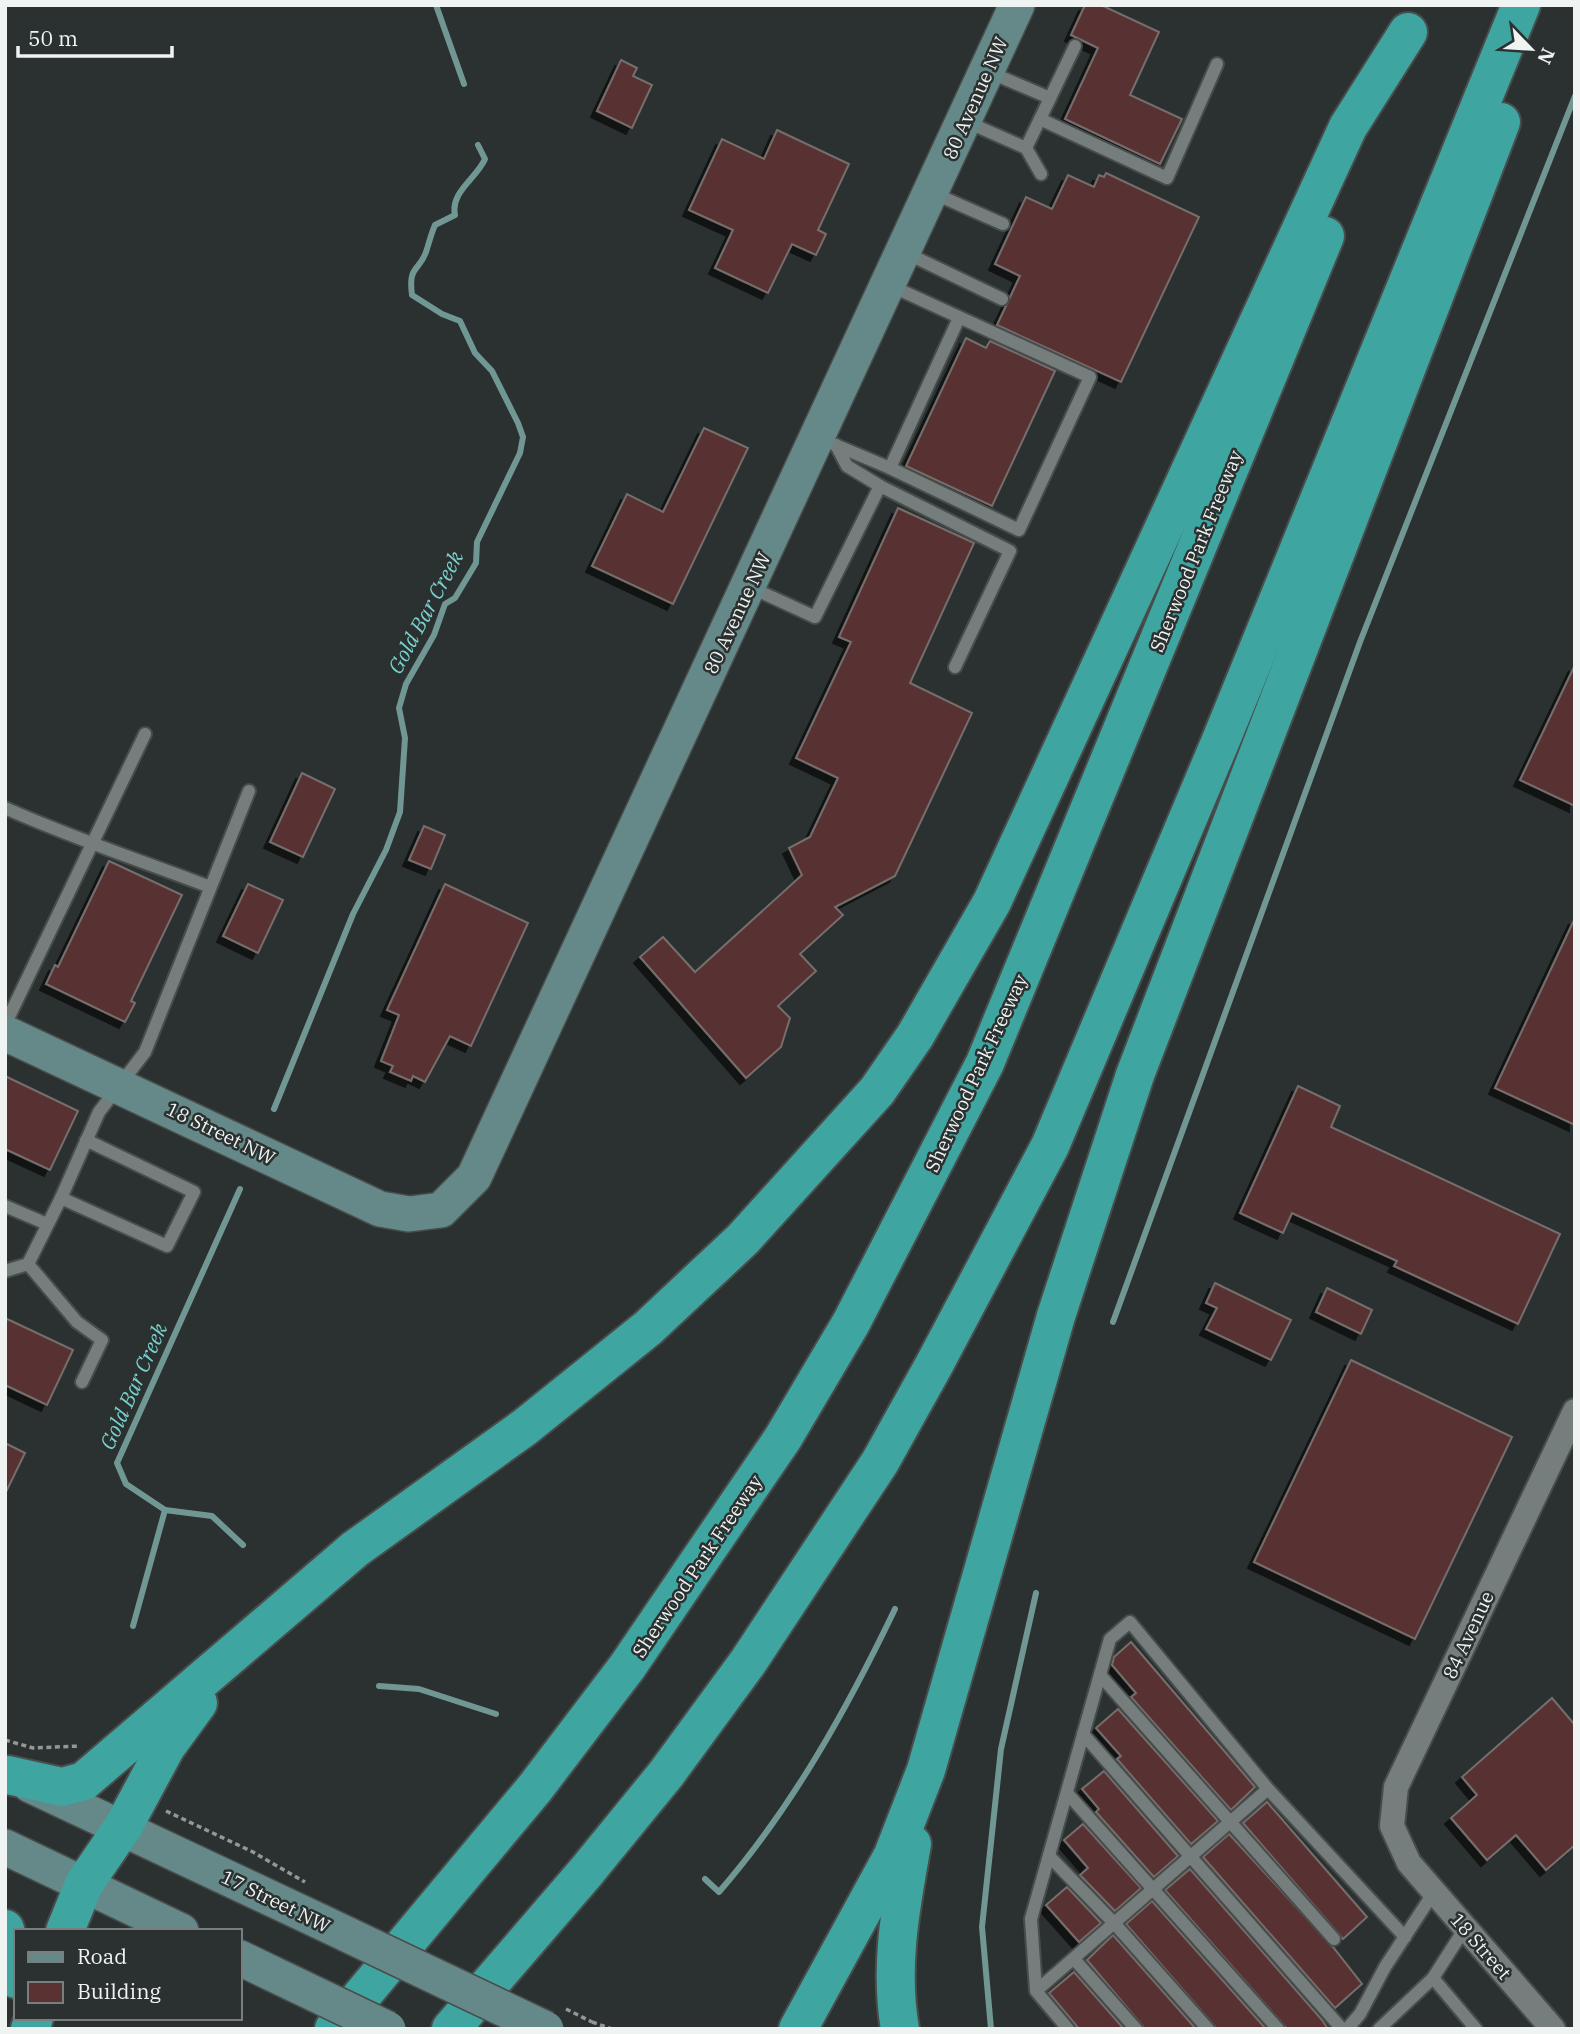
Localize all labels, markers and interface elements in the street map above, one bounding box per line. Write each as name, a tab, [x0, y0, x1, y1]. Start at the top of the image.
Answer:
scale bar	[18, 14, 172, 58]
north arrow	[1496, 14, 1566, 84]
text: 50 m	[28, 24, 78, 52]
street label: 80 Avenue NW	[937, 33, 1013, 163]
text: N	[1532, 44, 1560, 68]
street label: Sherwood Park Freeway	[1144, 446, 1248, 655]
water label: Gold Bar Creek	[381, 545, 470, 678]
street label: 80 Avenue NW	[698, 548, 776, 678]
street label: Sherwood Park Freeway	[920, 969, 1033, 1176]
street label: 18 Street NW	[163, 1096, 279, 1170]
water label: Gold Bar Creek	[93, 1318, 174, 1454]
street label: Sherwood Park Freeway	[627, 1469, 768, 1662]
street label: 84 Avenue	[1437, 1587, 1499, 1683]
street label: 17 Street NW	[218, 1864, 334, 1938]
street label: 18 Street	[1446, 1908, 1517, 1984]
legend	[14, 1929, 242, 2020]
text: Road	[77, 1942, 127, 1970]
text: Building	[77, 1977, 162, 2005]

